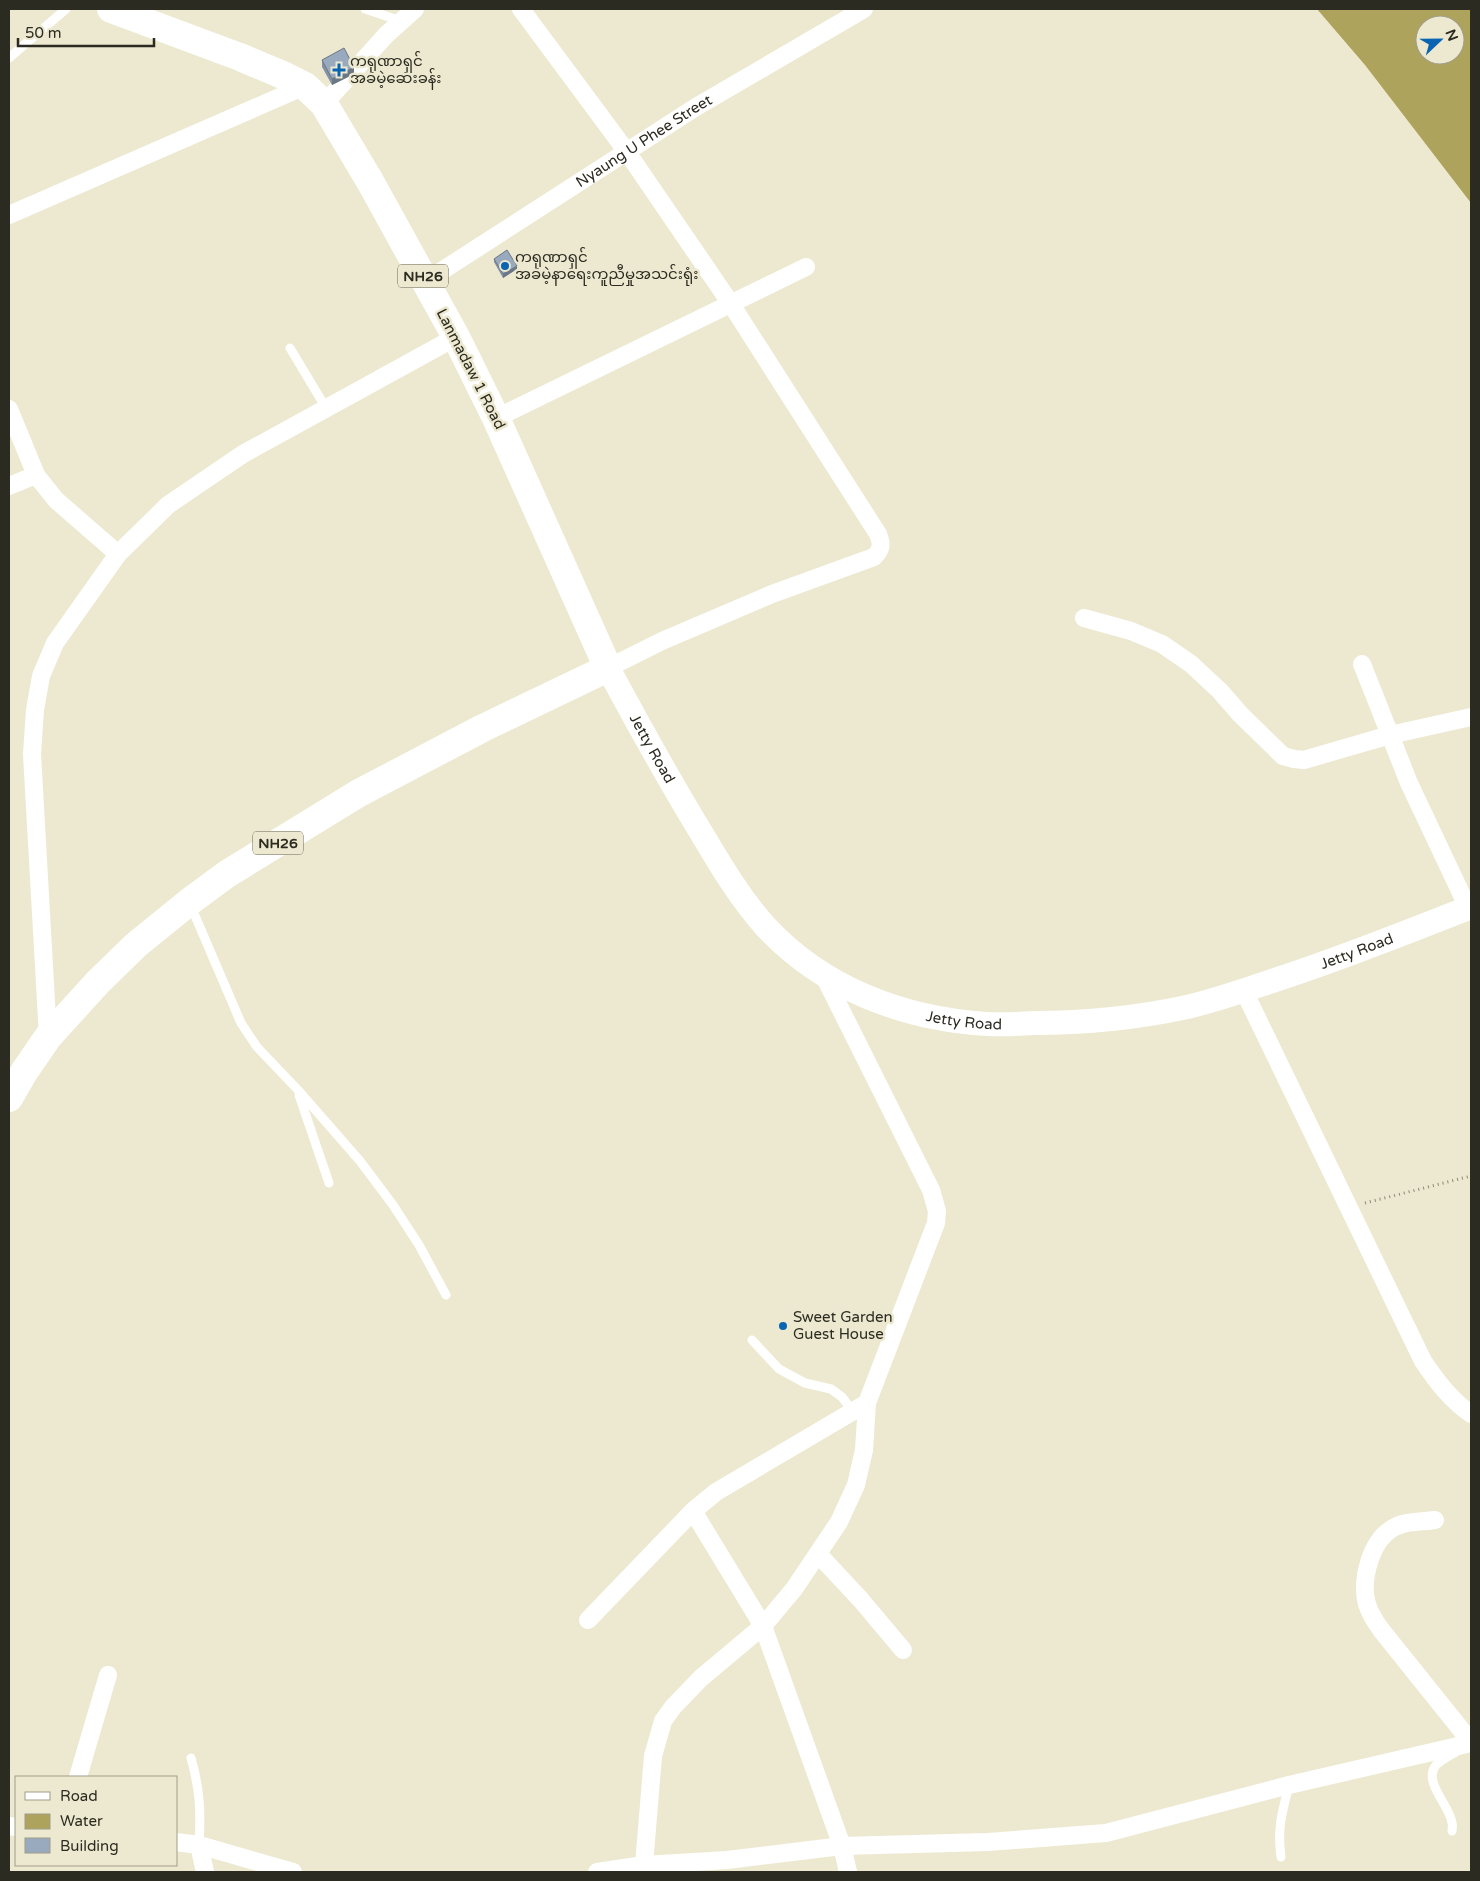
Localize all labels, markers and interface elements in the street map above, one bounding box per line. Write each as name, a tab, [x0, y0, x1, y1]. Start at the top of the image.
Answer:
scale bar	[18, 15, 154, 47]
north arrow	[1415, 15, 1465, 65]
text: 50 m	[25, 24, 62, 42]
text: N	[1442, 27, 1462, 44]
place label: ကရုဏာရှင် အခမဲ့ဆေးခန်း	[350, 51, 442, 90]
marker: ကရုဏာရှင် အခမဲ့ဆေးခန်း	[332, 63, 346, 77]
street label: Nyaung U Phee Street	[572, 91, 715, 191]
place label: ကရုဏာရှင် အခမဲ့နာရေးကူညီမှုအသင်းရုံး	[515, 247, 698, 286]
marker: ကရုဏာရှင် အခမဲ့နာရေးကူညီမှုအသင်းရုံး	[499, 260, 511, 272]
road number: NH26	[398, 264, 448, 288]
street label: Lanmadaw 1 Road	[433, 306, 509, 432]
street label: Jetty Road	[626, 711, 679, 787]
road number: NH26	[253, 831, 303, 854]
street label: Jetty Road	[1318, 929, 1396, 973]
street label: Jetty Road	[924, 1007, 1002, 1033]
place label: Sweet Garden Guest House	[793, 1308, 893, 1343]
marker: Sweet Garden Guest House	[777, 1320, 789, 1332]
legend	[15, 1776, 178, 1866]
text: Road	[60, 1787, 98, 1805]
text: Water	[60, 1812, 103, 1830]
text: Building	[60, 1837, 119, 1855]

